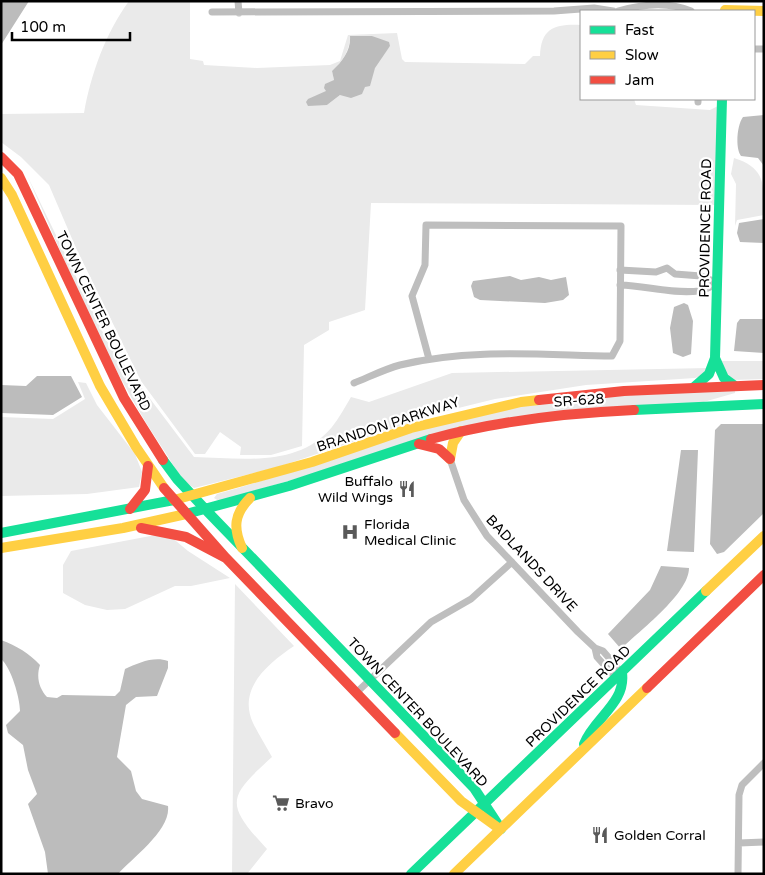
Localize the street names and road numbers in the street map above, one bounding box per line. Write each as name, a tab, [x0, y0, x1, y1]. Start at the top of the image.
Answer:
street label: PROVIDENCE ROAD	[696, 158, 715, 298]
street label: TOWN CENTER BOULEVARD	[52, 228, 155, 414]
street label: SR-628	[553, 390, 605, 411]
street label: BRANDON PARKWAY	[314, 393, 462, 456]
street label: BADLANDS DRIVE	[482, 511, 581, 615]
street label: TOWN CENTER BOULEVARD	[344, 634, 491, 791]
street label: PROVIDENCE ROAD	[522, 642, 634, 751]

